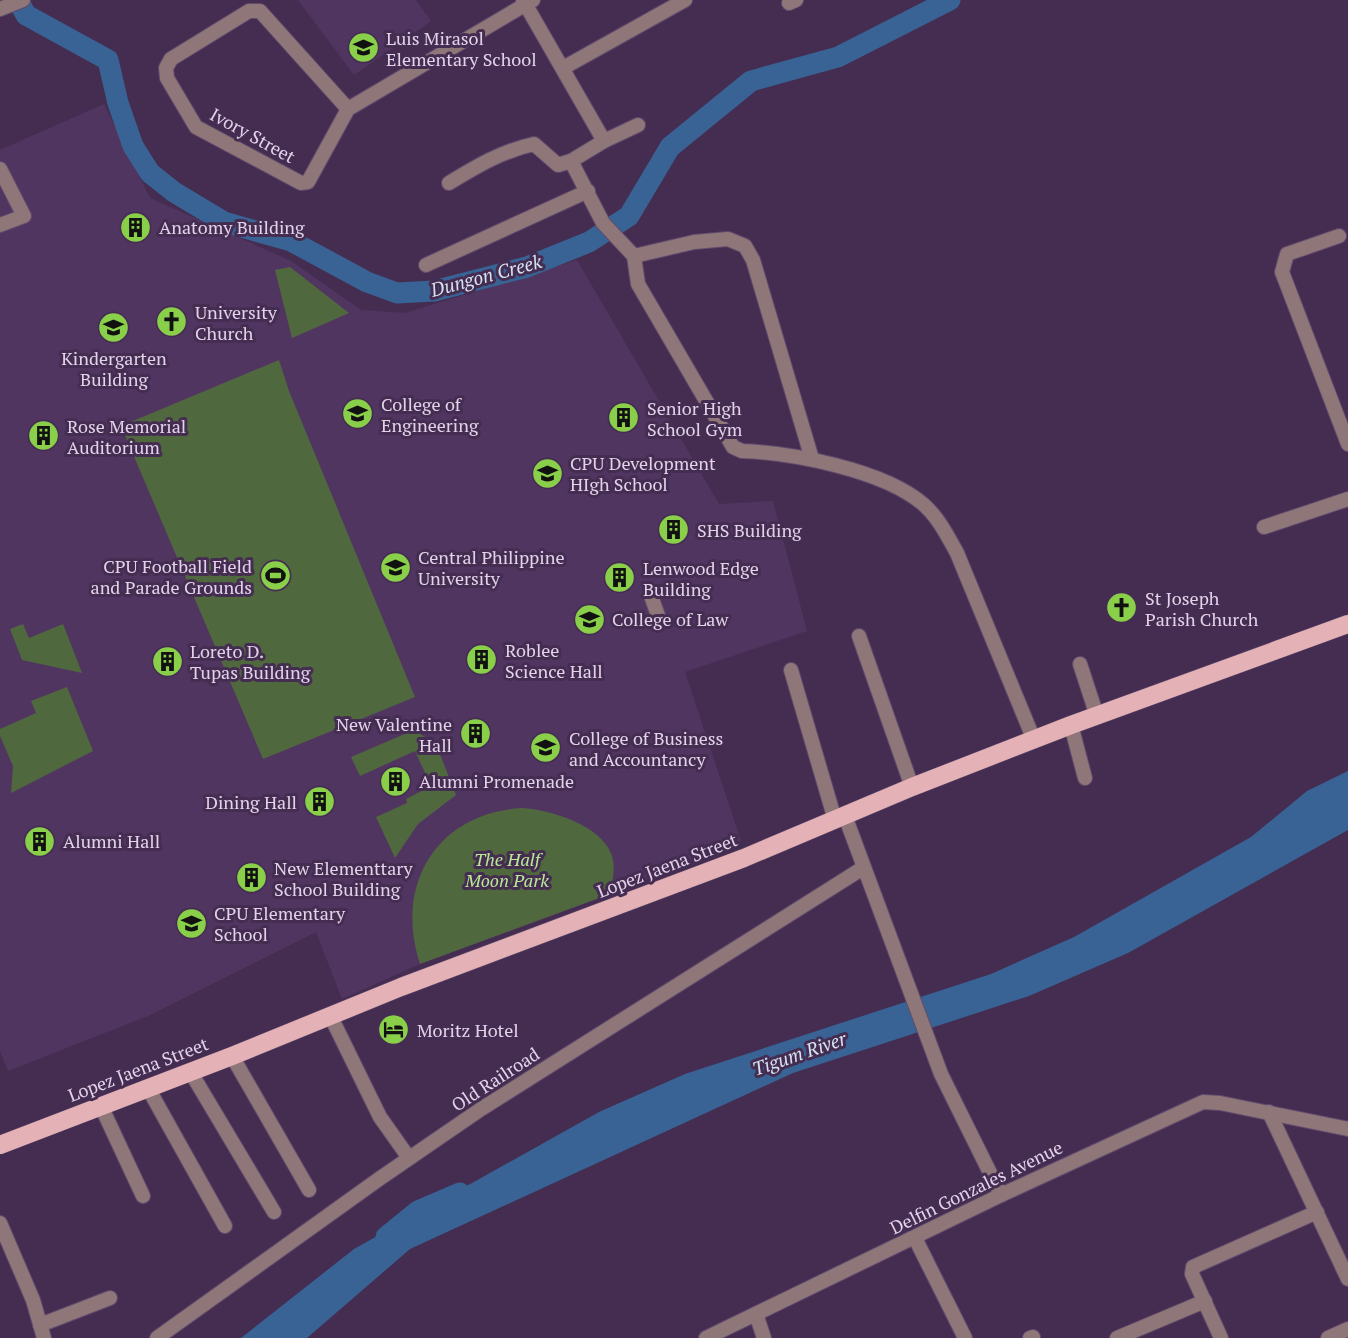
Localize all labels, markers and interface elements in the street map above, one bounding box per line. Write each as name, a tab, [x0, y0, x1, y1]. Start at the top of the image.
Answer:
place label: Luis Mirasol Elementary School	[386, 26, 537, 71]
school or university icon: Luis Mirasol Elementary School	[346, 31, 380, 65]
street label: Ivory Street	[206, 102, 300, 168]
building icon: Anatomy Building	[119, 210, 153, 244]
place label: Anatomy Building	[159, 215, 305, 239]
water label: Dungon Creek	[427, 248, 545, 302]
place label: University Church	[195, 300, 278, 345]
church icon: University Church	[155, 305, 189, 339]
school or university icon: Kindergarten Building	[97, 311, 131, 345]
place label: Kindergarten Building	[61, 346, 167, 391]
place label: College of Engineering	[381, 392, 479, 437]
place label: Senior High School Gym	[647, 396, 743, 441]
school or university icon: College of Engineering	[341, 397, 375, 431]
building icon: Senior High School Gym	[607, 401, 641, 435]
place label: Rose Memorial Auditorium	[67, 414, 186, 459]
building icon: Rose Memorial Auditorium	[27, 419, 61, 453]
place label: CPU Development HIgh School	[570, 451, 716, 496]
school or university icon: CPU Development HIgh School	[530, 456, 564, 490]
building icon: SHS Building	[657, 513, 691, 547]
place label: SHS Building	[697, 518, 802, 542]
place label: Central Philippine University	[418, 545, 564, 590]
school or university icon: Central Philippine University	[378, 550, 412, 584]
place label: CPU Football Field and Parade Grounds	[91, 554, 252, 599]
place label: Lenwood Edge Building	[643, 556, 759, 601]
sports icon: CPU Football Field and Parade Grounds	[258, 559, 292, 593]
building icon: Lenwood Edge Building	[603, 561, 637, 595]
place label: St Joseph Parish Church	[1145, 586, 1259, 631]
church icon: St Joseph Parish Church	[1105, 591, 1139, 625]
school or university icon: College of Law	[572, 602, 606, 636]
place label: College of Law	[612, 607, 729, 631]
place label: Roblee Science Hall	[505, 638, 603, 683]
place label: Loreto D. Tupas Building	[190, 639, 311, 684]
building icon: Roblee Science Hall	[465, 643, 499, 677]
building icon: Loreto D. Tupas Building	[150, 644, 184, 678]
place label: New Valentine Hall	[336, 712, 452, 757]
building icon: New Valentine Hall	[458, 717, 492, 751]
place label: College of Business and Accountancy	[569, 726, 723, 771]
school or university icon: College of Business and Accountancy	[529, 731, 563, 765]
building icon: Alumni Promenade	[379, 764, 413, 798]
place label: Alumni Promenade	[419, 769, 574, 793]
building icon: Dining Hall	[303, 785, 337, 819]
place label: Dining Hall	[205, 790, 297, 814]
building icon: Alumni Hall	[23, 824, 57, 858]
street label: Lopez Jaena Street	[593, 827, 741, 903]
place label: Alumni Hall	[63, 829, 160, 853]
park label: The Half Moon Park	[464, 847, 549, 892]
place label: New Elementtary School Building	[274, 856, 414, 901]
building icon: New Elementtary School Building	[234, 861, 268, 895]
place label: CPU Elementary School	[214, 901, 346, 946]
school or university icon: CPU Elementary School	[174, 906, 208, 940]
hotel icon: Moritz Hotel	[377, 1013, 411, 1047]
place label: Moritz Hotel	[417, 1018, 519, 1042]
water label: Tigum River	[749, 1025, 850, 1081]
street label: Lopez Jaena Street	[64, 1031, 212, 1107]
street label: Old Railroad	[446, 1042, 544, 1116]
street label: Delfin Gonzales Avenue	[886, 1135, 1066, 1239]

